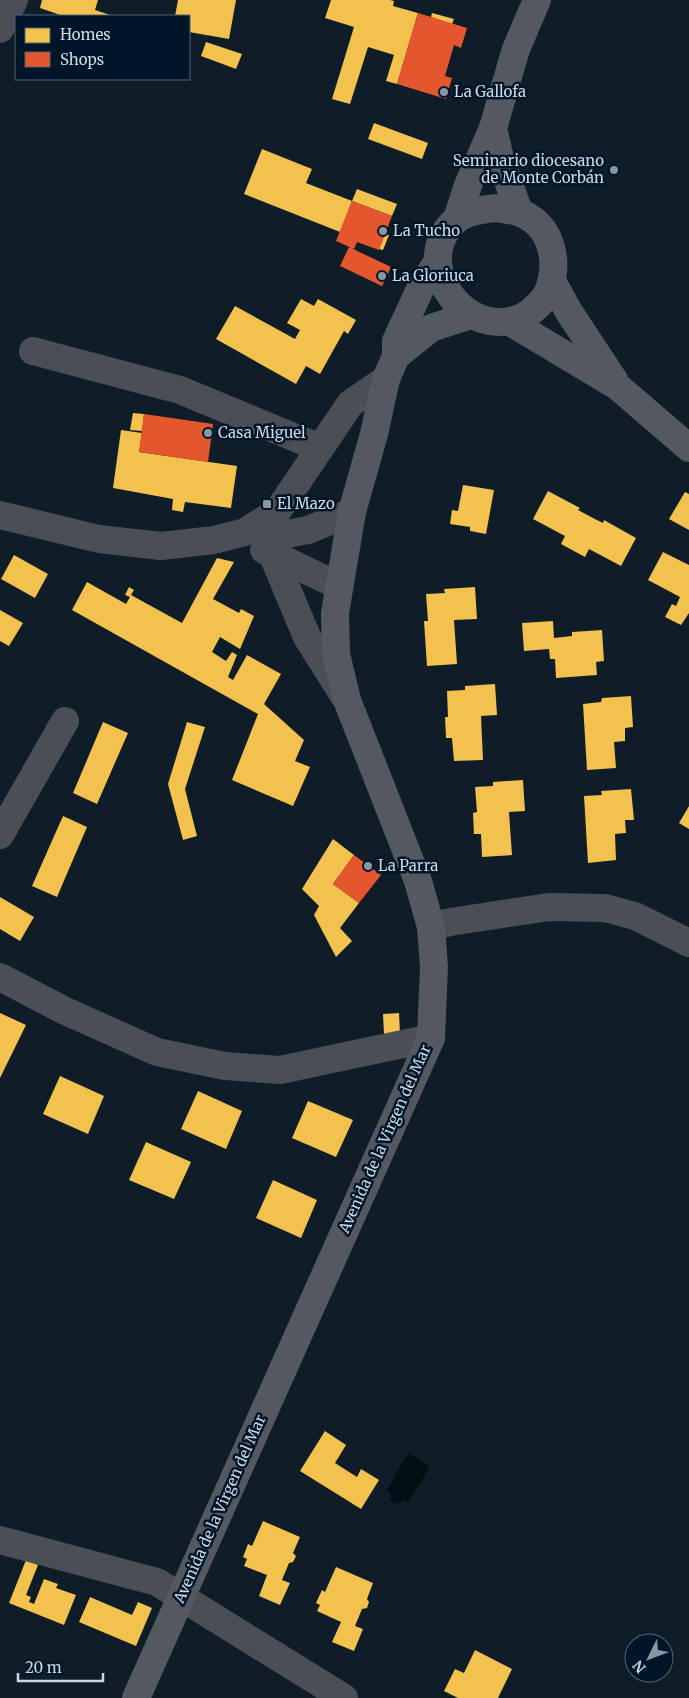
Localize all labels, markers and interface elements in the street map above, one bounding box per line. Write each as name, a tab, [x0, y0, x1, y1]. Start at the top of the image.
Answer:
legend	[15, 15, 190, 80]
text: Homes	[60, 25, 111, 44]
text: Shops	[60, 50, 104, 69]
place label: La Gallofa	[454, 82, 526, 101]
marker: La Gallofa	[438, 86, 450, 98]
place label: Seminario diocesano de Monte Corbán	[453, 151, 604, 187]
marker: Seminario diocesano de Monte Corbán	[608, 164, 620, 176]
place label: La Tucho	[393, 221, 460, 240]
marker: La Tucho	[377, 225, 389, 237]
place label: La Gloriuca	[392, 266, 474, 285]
marker: La Gloriuca	[376, 270, 388, 282]
place label: Casa Miguel	[218, 423, 306, 442]
marker: Casa Miguel	[202, 427, 214, 439]
place label: El Mazo	[277, 494, 335, 513]
marker: El Mazo	[261, 498, 273, 510]
place label: La Parra	[378, 856, 438, 875]
marker: La Parra	[362, 860, 374, 872]
street label: Avenida de la Virgen del Mar	[334, 1041, 435, 1237]
street label: Avenida de la Virgen del Mar	[169, 1411, 270, 1607]
north arrow	[624, 1633, 674, 1683]
scale bar	[18, 1650, 102, 1682]
text: N	[629, 1657, 650, 1677]
text: 20 m	[25, 1658, 62, 1677]

